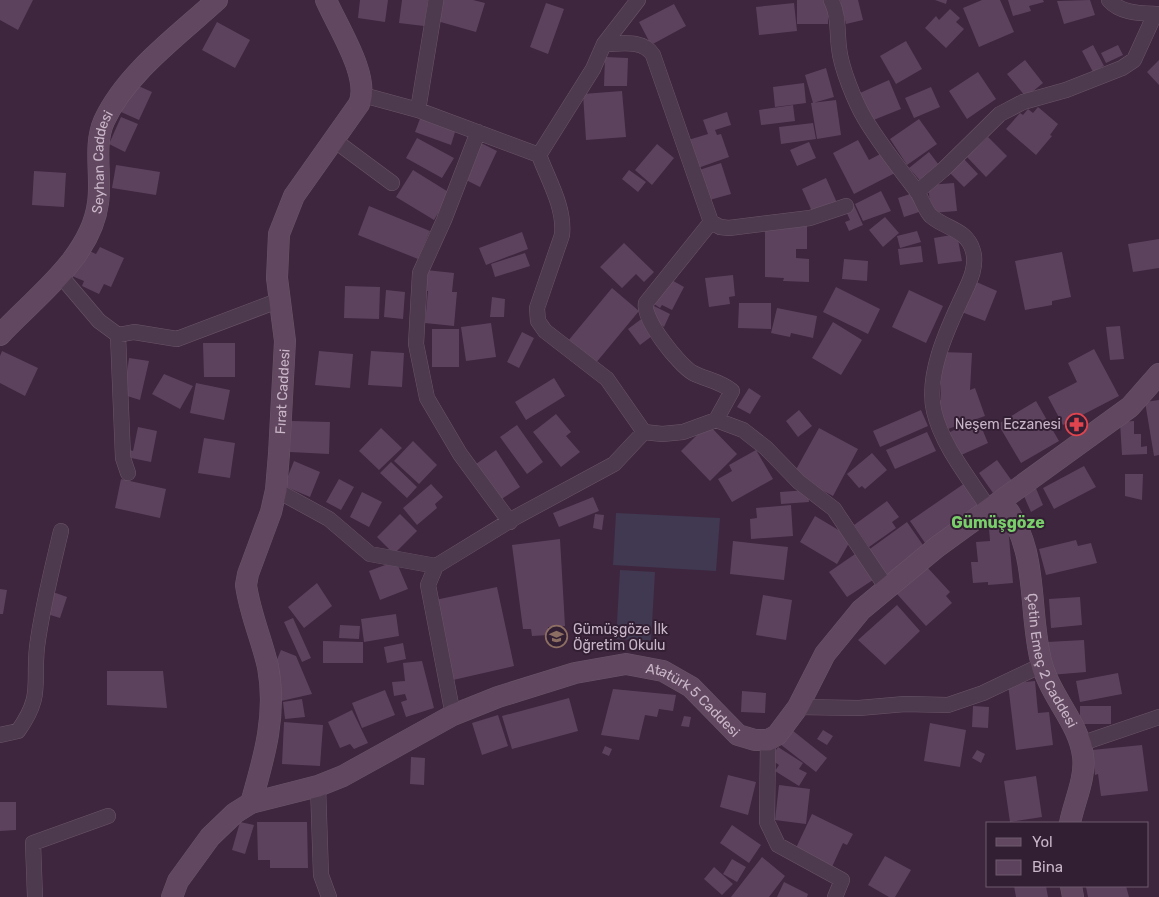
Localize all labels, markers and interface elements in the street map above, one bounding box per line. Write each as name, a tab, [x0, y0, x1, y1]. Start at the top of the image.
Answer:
street label: Seyhan Caddesi	[88, 107, 117, 215]
street label: Fırat Caddesi	[272, 348, 294, 435]
pharmacy icon: Neşem Eczanesi	[1065, 412, 1089, 436]
place label: Neşem Eczanesi	[955, 416, 1061, 433]
district label: Gümüşgöze	[951, 513, 1045, 532]
street label: Çetin Emeç 2 Caddesi	[1023, 592, 1081, 731]
place label: Gümüşgöze İlk Öğretim Okulu	[573, 621, 669, 654]
school or university icon: Gümüşgöze İlk Öğretim Okulu	[545, 625, 569, 649]
street label: Atatürk 5 Caddesi	[644, 660, 743, 741]
legend	[986, 822, 1149, 887]
text: Yol	[1032, 833, 1053, 851]
text: Bina	[1032, 858, 1063, 876]

